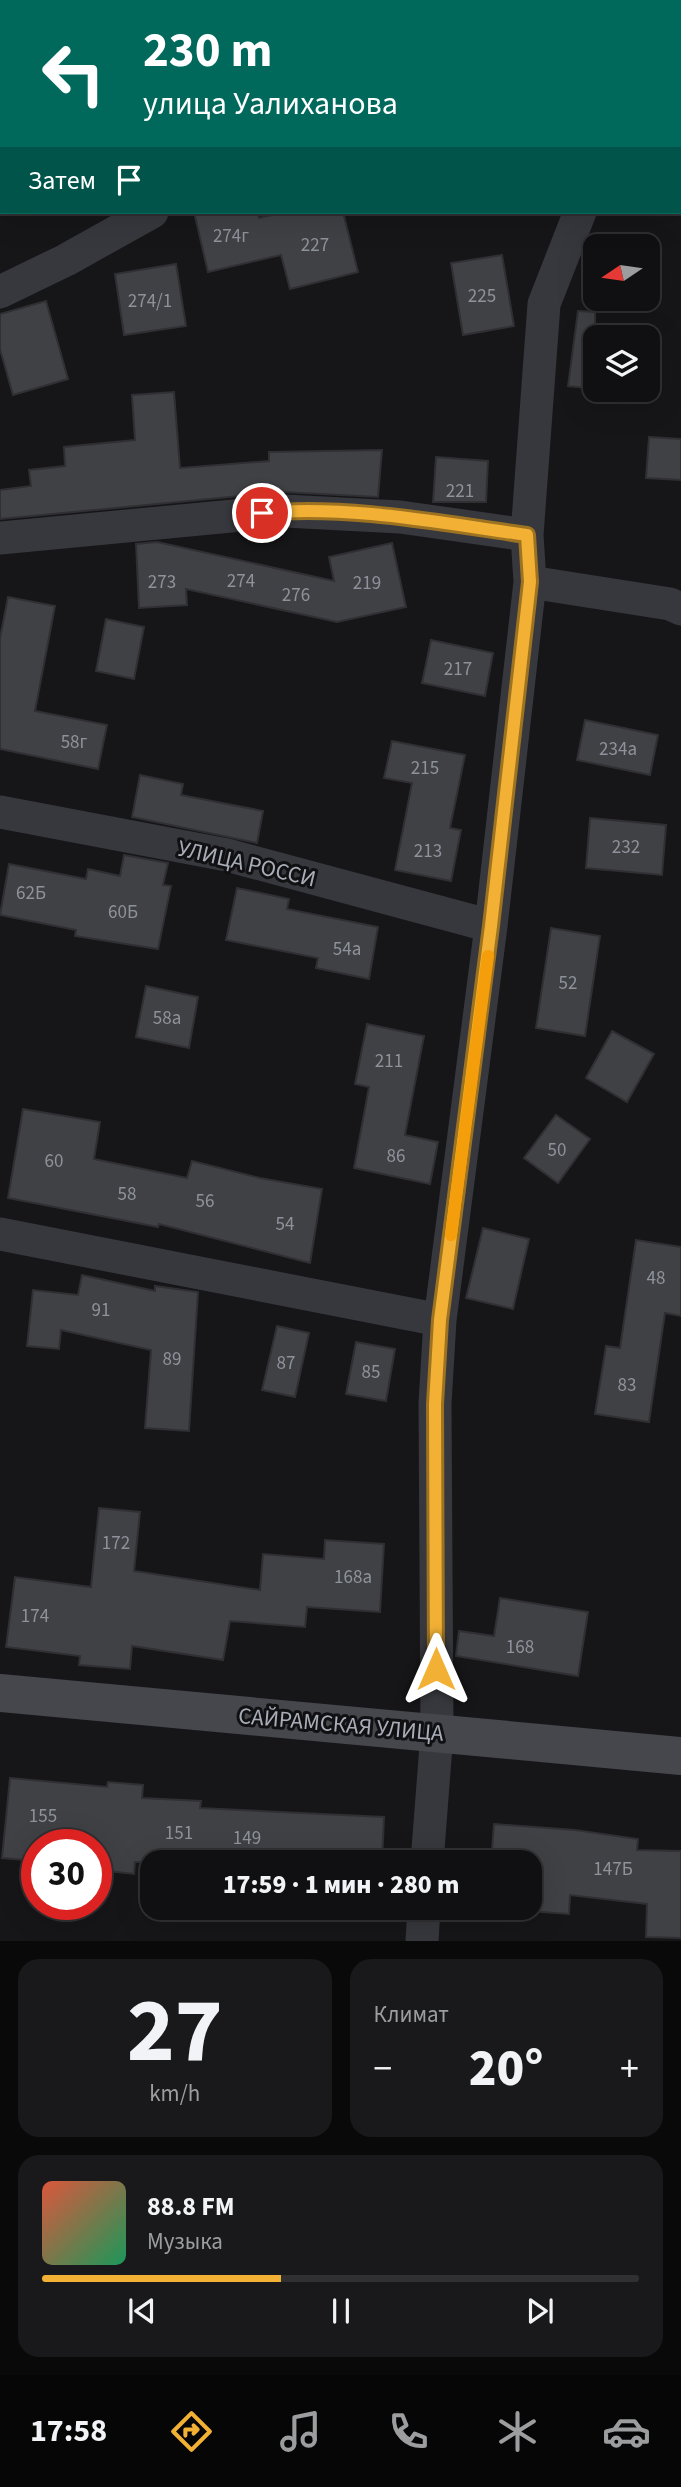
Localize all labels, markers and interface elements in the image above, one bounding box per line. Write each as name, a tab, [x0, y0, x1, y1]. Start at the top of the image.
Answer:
text: 230 m	[143, 16, 272, 86]
icon: left	[28, 28, 119, 119]
text: улица Уалиханова	[143, 81, 398, 127]
icon: arrive	[110, 161, 148, 199]
text: Затем	[28, 162, 96, 199]
house number: 274г	[213, 223, 249, 250]
house number: 227	[301, 232, 329, 259]
north arrow	[583, 234, 660, 312]
map controls	[583, 234, 660, 402]
house number: 225	[468, 283, 496, 310]
house number: 274/1	[128, 288, 172, 315]
button: layers	[583, 325, 660, 402]
house number: 221	[446, 478, 474, 505]
pin	[232, 483, 292, 543]
icon: arrive	[243, 494, 281, 532]
house number: 274	[227, 568, 255, 595]
house number: 273	[148, 569, 176, 596]
house number: 219	[353, 570, 381, 597]
house number: 276	[282, 582, 310, 609]
house number: 217	[444, 656, 472, 683]
house number: 58г	[61, 729, 88, 756]
house number: 234а	[599, 736, 637, 763]
house number: 215	[411, 755, 439, 782]
street label: УЛИЦА РОССИ	[175, 832, 319, 895]
house number: 232	[612, 834, 640, 861]
house number: 213	[414, 838, 442, 865]
house number: 62Б	[16, 880, 46, 907]
house number: 60Б	[108, 899, 138, 926]
house number: 54а	[333, 936, 361, 963]
house number: 52	[559, 970, 577, 997]
house number: 58а	[153, 1005, 181, 1032]
house number: 211	[375, 1048, 403, 1075]
house number: 50	[548, 1137, 566, 1164]
house number: 86	[387, 1143, 405, 1170]
house number: 60	[45, 1148, 63, 1175]
house number: 58	[118, 1181, 136, 1208]
house number: 56	[196, 1188, 214, 1215]
house number: 54	[276, 1211, 294, 1238]
house number: 48	[647, 1265, 665, 1292]
house number: 91	[92, 1297, 110, 1324]
house number: 89	[163, 1346, 181, 1373]
house number: 87	[277, 1350, 295, 1377]
house number: 85	[362, 1359, 380, 1386]
house number: 83	[618, 1372, 636, 1399]
house number: 172	[102, 1530, 130, 1557]
house number: 168а	[334, 1564, 372, 1591]
house number: 174	[21, 1603, 49, 1630]
position arrow	[399, 1632, 473, 1706]
house number: 168	[506, 1634, 534, 1661]
street label: САЙРАМСКАЯ УЛИЦА	[237, 1699, 446, 1750]
house number: 155	[29, 1803, 57, 1830]
house number: 151	[165, 1820, 193, 1847]
house number: 149	[233, 1825, 261, 1852]
speed limit sign: 30	[21, 1829, 112, 1920]
house number: 147Б	[593, 1856, 633, 1883]
text: 17:59 · 1 мин · 280 m	[223, 1866, 459, 1903]
text: 27	[127, 1967, 223, 2096]
text: Климат	[374, 1998, 449, 2031]
text: 20°	[469, 2032, 544, 2106]
text: −	[374, 2042, 392, 2096]
text: +	[620, 2042, 639, 2096]
text: km/h	[149, 2077, 200, 2110]
text: 88.8 FM	[147, 2188, 235, 2225]
text: Музыка	[147, 2225, 223, 2258]
icon: previous	[123, 2292, 161, 2330]
icon: pause	[322, 2292, 360, 2330]
icon: next	[521, 2292, 559, 2330]
icon: directions	[167, 2407, 216, 2456]
icon: music	[276, 2407, 325, 2456]
icon: phone	[384, 2407, 433, 2456]
icon: climate	[493, 2407, 542, 2456]
icon: car	[602, 2407, 651, 2456]
text: 17:58	[30, 2408, 107, 2454]

